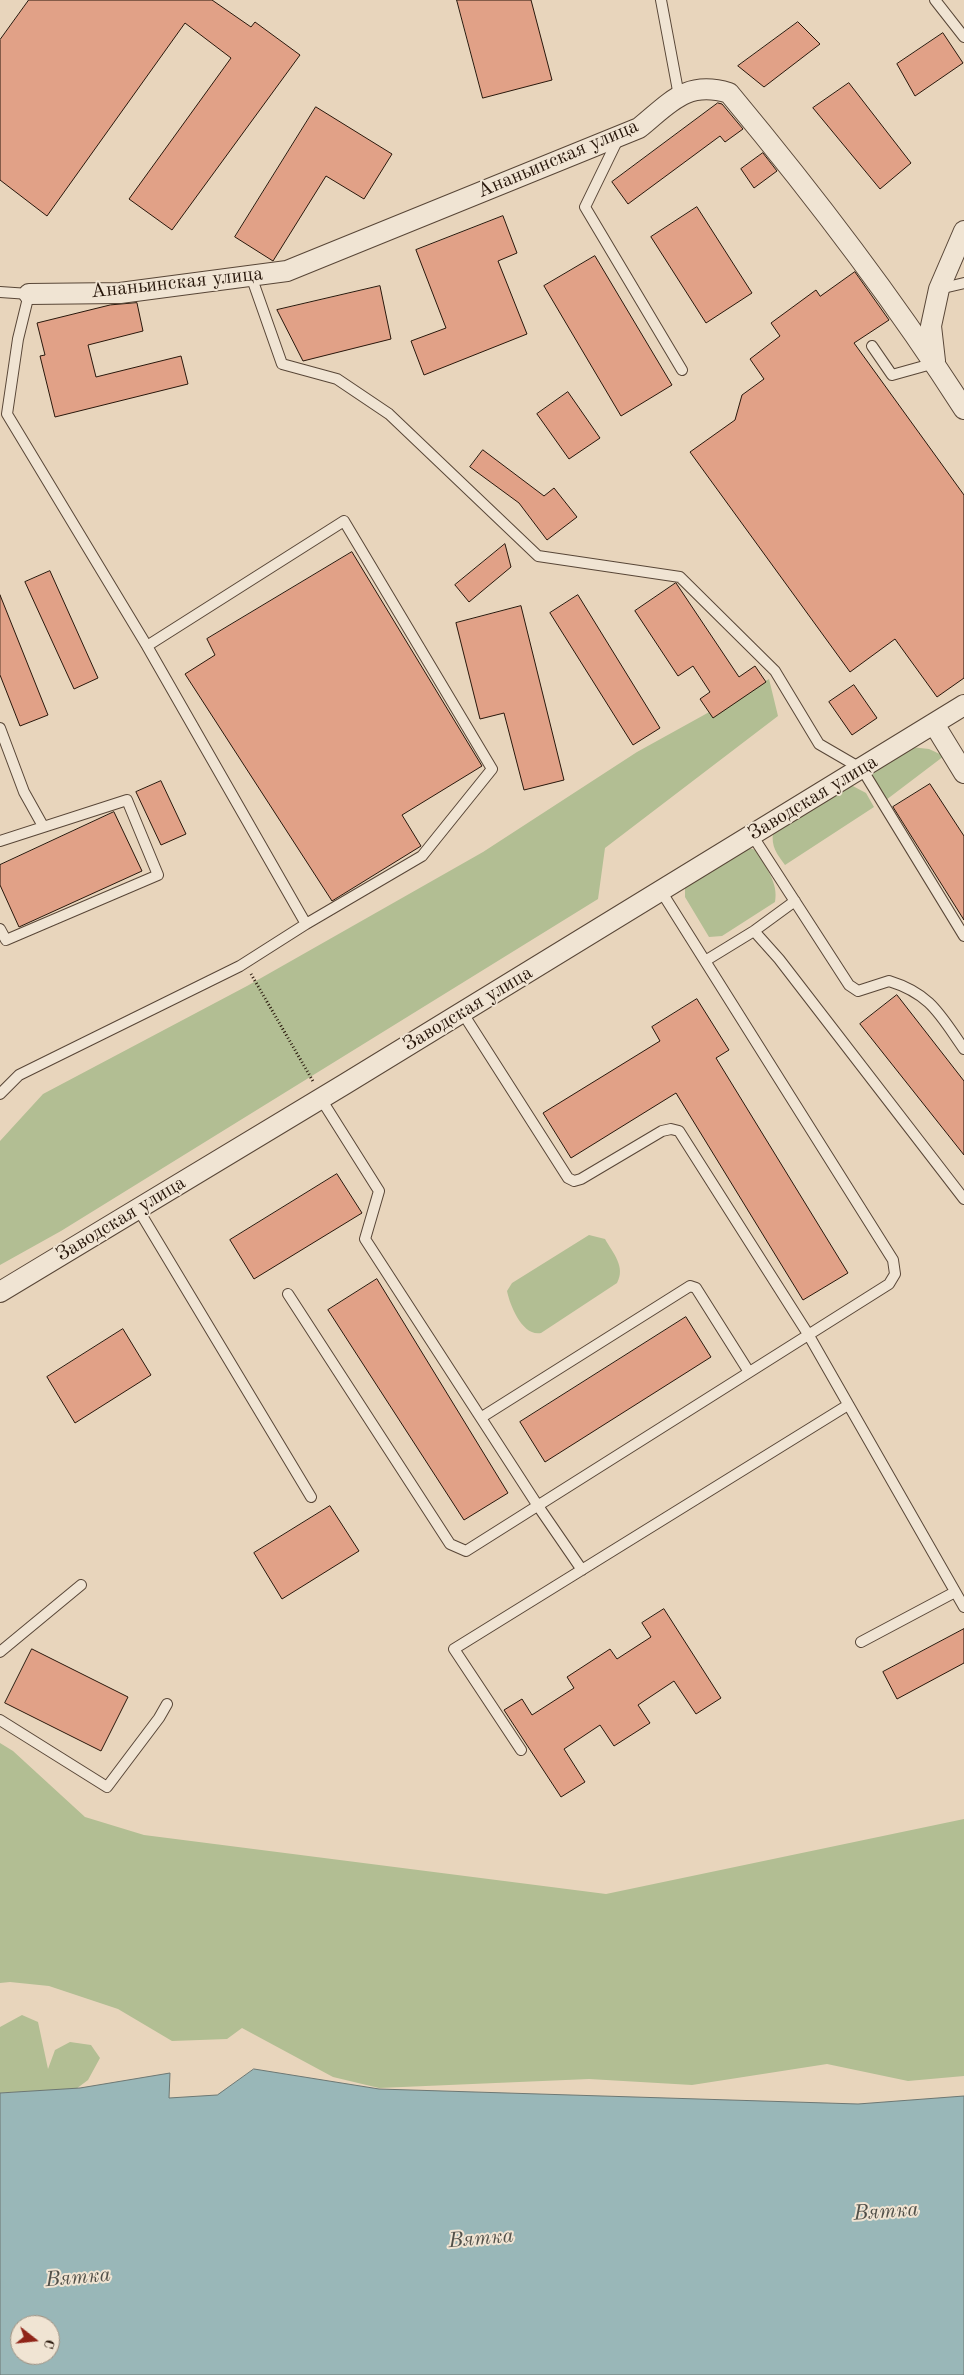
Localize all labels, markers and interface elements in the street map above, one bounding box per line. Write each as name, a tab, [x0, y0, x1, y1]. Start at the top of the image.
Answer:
street label: Ананьинская улица	[474, 114, 642, 204]
street label: Ананьинская улица	[90, 262, 264, 304]
street label: Заводская улица	[744, 750, 882, 846]
street label: Заводская улица	[399, 961, 537, 1057]
street label: Заводская улица	[52, 1171, 190, 1267]
water label: Вятка	[852, 2197, 920, 2227]
water label: Вятка	[447, 2224, 515, 2254]
water label: Вятка	[44, 2263, 112, 2293]
north arrow	[10, 2315, 60, 2365]
text: С	[40, 2337, 56, 2350]

